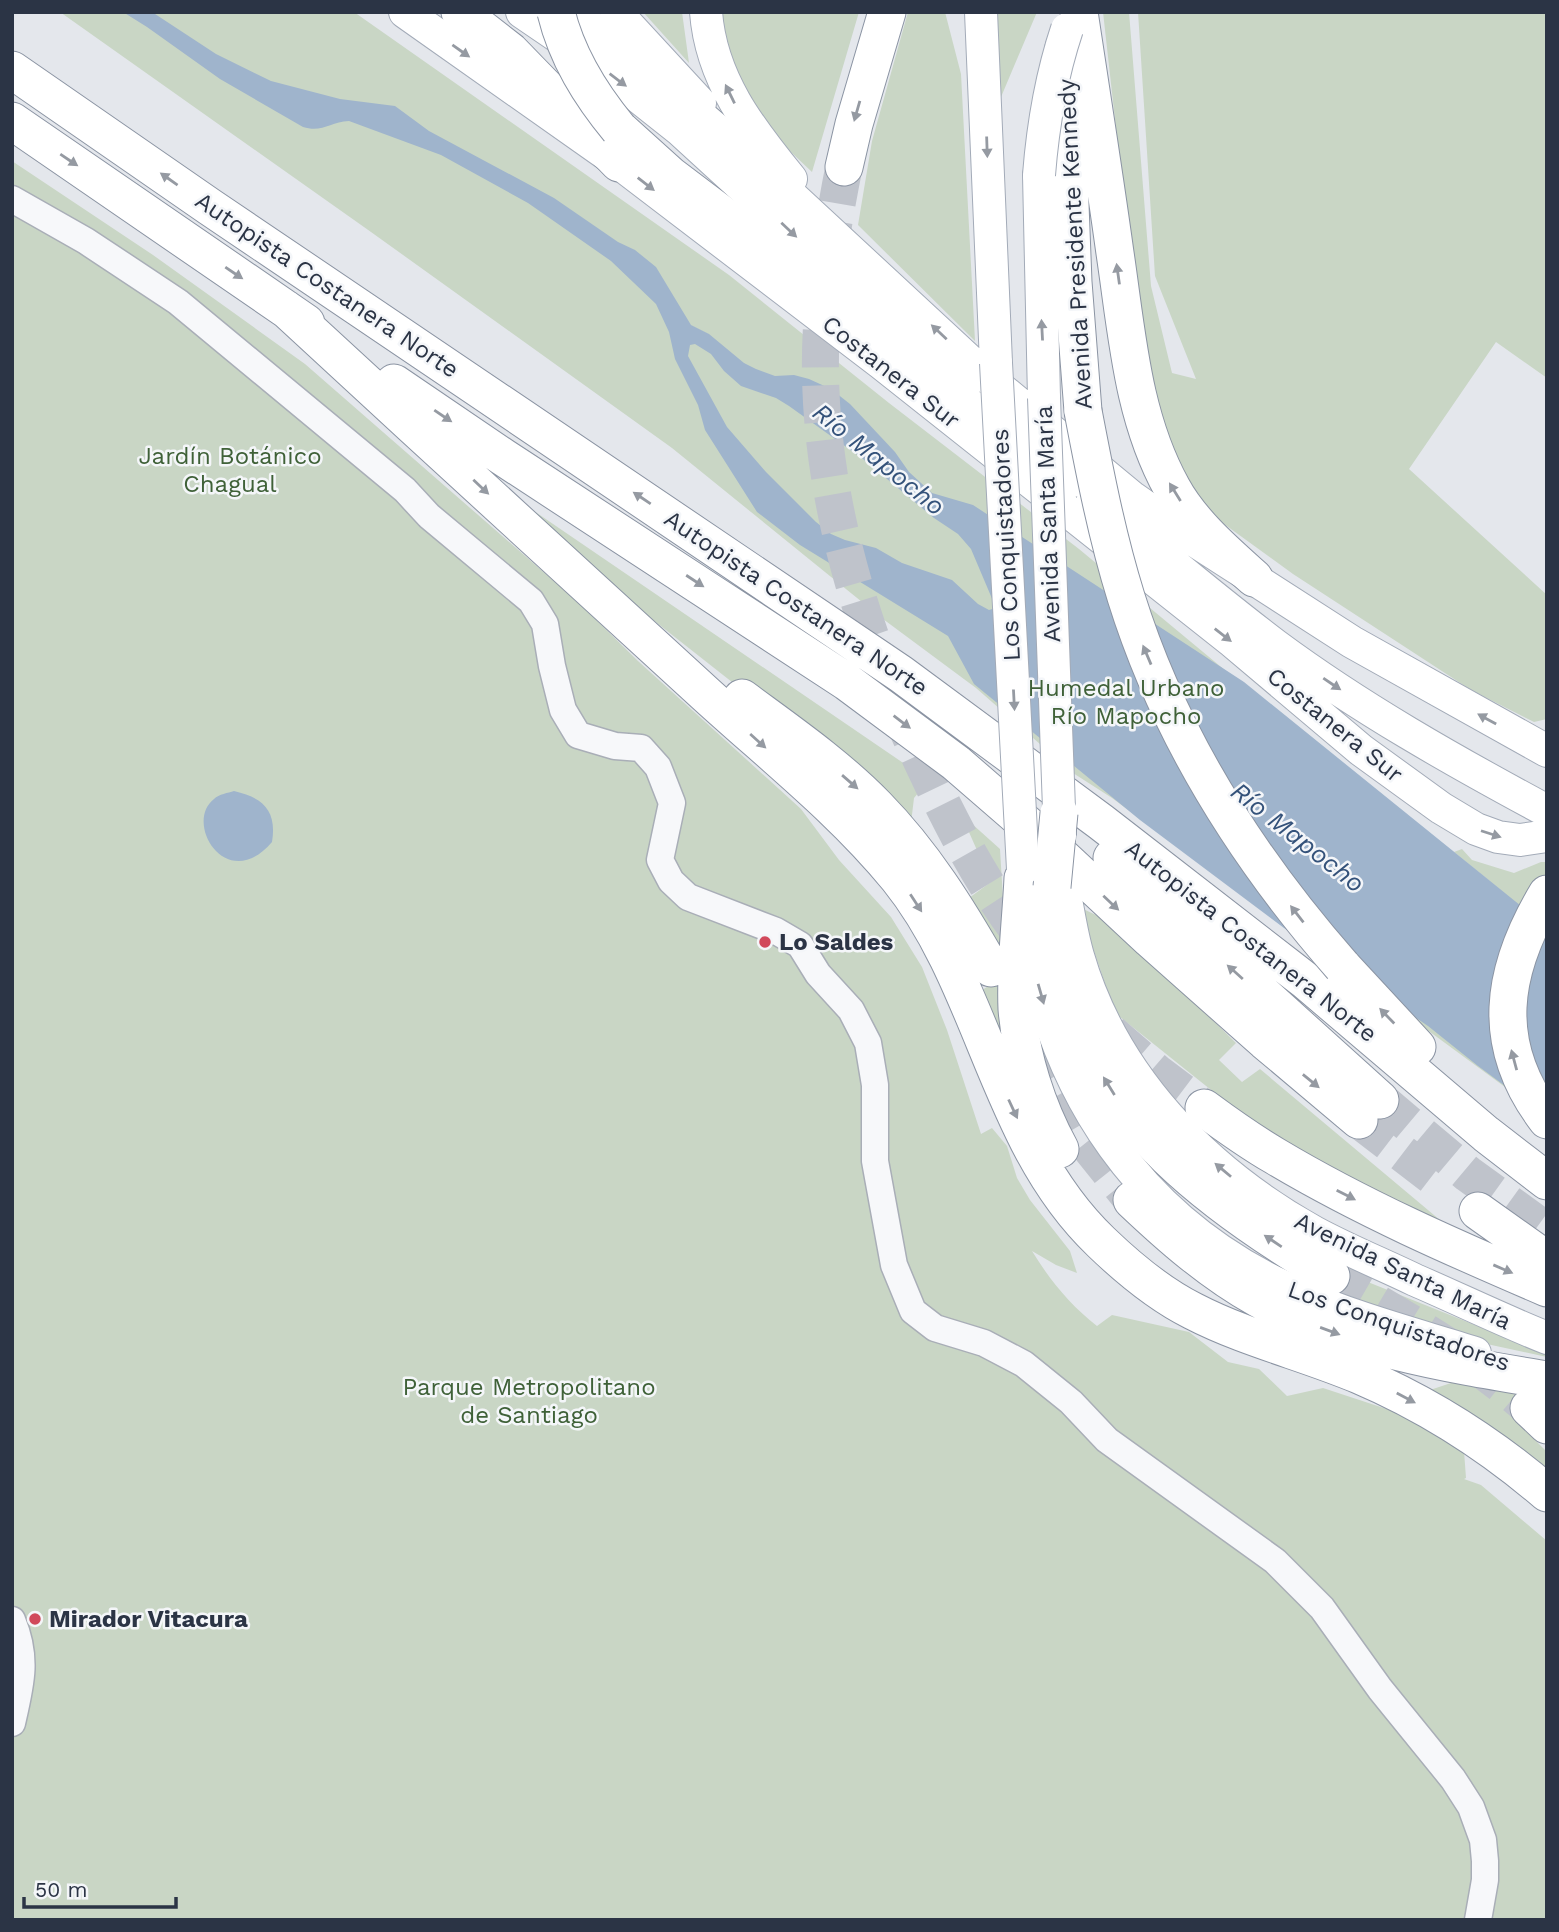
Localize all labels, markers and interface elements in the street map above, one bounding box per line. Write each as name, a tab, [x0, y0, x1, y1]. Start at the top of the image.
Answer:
one-way arrow	[452, 44, 470, 58]
one-way arrow	[609, 72, 627, 86]
street label: Avenida Presidente Kennedy	[1052, 77, 1098, 410]
one-way arrow	[724, 84, 735, 104]
one-way arrow	[852, 101, 862, 122]
one-way arrow	[981, 136, 992, 158]
one-way arrow	[59, 153, 78, 166]
one-way arrow	[160, 172, 178, 186]
one-way arrow	[636, 176, 654, 191]
street label: Autopista Costanera Norte	[190, 186, 464, 384]
one-way arrow	[780, 222, 798, 238]
one-way arrow	[1113, 262, 1124, 284]
one-way arrow	[225, 266, 243, 280]
street label: Costanera Sur	[817, 310, 965, 434]
one-way arrow	[1036, 319, 1047, 341]
one-way arrow	[930, 324, 948, 340]
water label: Río Mapocho	[807, 397, 951, 521]
street label: Avenida Santa María	[1030, 405, 1066, 643]
one-way arrow	[434, 409, 452, 423]
street label: Los Conquistadores	[986, 428, 1026, 662]
park label: Jardín Botánico Chagual	[138, 442, 322, 498]
one-way arrow	[472, 478, 489, 494]
one-way arrow	[1169, 482, 1182, 501]
one-way arrow	[633, 491, 651, 505]
street label: Autopista Costanera Norte	[659, 504, 933, 702]
one-way arrow	[685, 575, 704, 588]
one-way arrow	[1214, 627, 1232, 642]
one-way arrow	[1141, 645, 1153, 665]
street label: Costanera Sur	[1262, 662, 1409, 788]
park label: Humedal Urbano Río Mapocho	[1028, 674, 1224, 730]
one-way arrow	[1323, 677, 1341, 691]
one-way arrow	[1008, 690, 1019, 712]
one-way arrow	[1477, 713, 1497, 724]
one-way arrow	[893, 715, 911, 729]
one-way arrow	[749, 733, 767, 749]
one-way arrow	[841, 774, 859, 790]
water label: Río Mapocho	[1225, 776, 1371, 898]
one-way arrow	[1481, 830, 1502, 840]
street label: Autopista Costanera Norte	[1120, 834, 1382, 1048]
one-way arrow	[909, 894, 922, 913]
one-way arrow	[1102, 895, 1120, 911]
one-way arrow	[1290, 906, 1305, 924]
place label: Lo Saldes	[779, 928, 894, 956]
marker: Lo Saldes	[757, 934, 773, 950]
one-way arrow	[1227, 964, 1244, 980]
one-way arrow	[1037, 984, 1047, 1005]
one-way arrow	[1379, 1008, 1395, 1025]
one-way arrow	[1509, 1049, 1519, 1070]
one-way arrow	[1303, 1073, 1320, 1088]
one-way arrow	[1102, 1077, 1115, 1096]
one-way arrow	[1008, 1099, 1019, 1119]
one-way arrow	[1214, 1162, 1232, 1178]
one-way arrow	[1336, 1189, 1355, 1201]
street label: Avenida Santa María	[1290, 1206, 1516, 1336]
one-way arrow	[1263, 1235, 1283, 1248]
one-way arrow	[1493, 1263, 1513, 1275]
street label: Los Conquistadores	[1284, 1275, 1514, 1377]
one-way arrow	[1320, 1326, 1341, 1337]
park label: Parque Metropolitano de Santiago	[402, 1373, 656, 1429]
one-way arrow	[1396, 1392, 1416, 1404]
place label: Mirador Vitacura	[49, 1605, 248, 1633]
marker: Mirador Vitacura	[27, 1611, 43, 1627]
scale bar	[24, 1866, 177, 1910]
text: 50 m	[35, 1877, 87, 1902]

